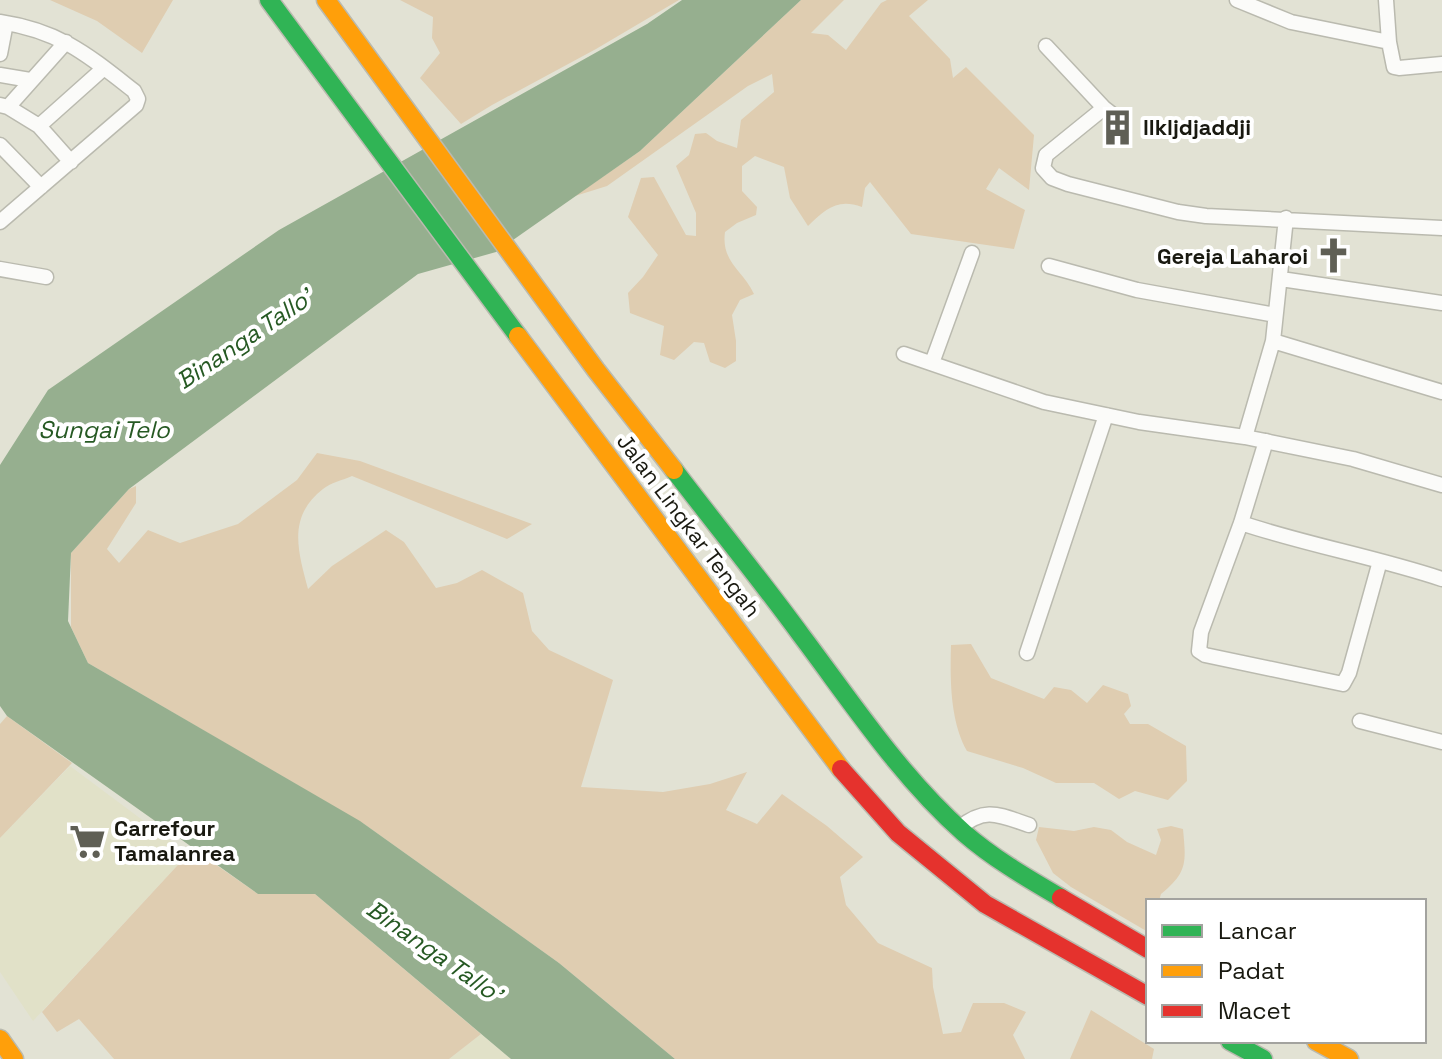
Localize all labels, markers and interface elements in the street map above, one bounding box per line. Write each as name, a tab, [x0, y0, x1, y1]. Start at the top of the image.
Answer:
building icon: llkljdjaddji	[1098, 108, 1136, 146]
place label: llkljdjaddji	[1143, 113, 1251, 141]
church icon: Gereja Laharoi	[1315, 237, 1353, 275]
place label: Gereja Laharoi	[1157, 242, 1308, 270]
water label: Binanga Tallo'	[170, 280, 320, 396]
water label: Sungai Telo	[38, 414, 171, 445]
street label: Jalan Lingkar Tengah	[611, 428, 767, 622]
place label: Carrefour Tamalanrea	[114, 814, 235, 867]
supermarket icon: Carrefour Tamalanrea	[69, 822, 107, 860]
water label: Binanga Tallo'	[361, 893, 510, 1011]
legend	[1146, 899, 1426, 1043]
text: Lancar	[1218, 915, 1297, 946]
text: Padat	[1218, 955, 1285, 986]
text: Macet	[1218, 995, 1291, 1026]

